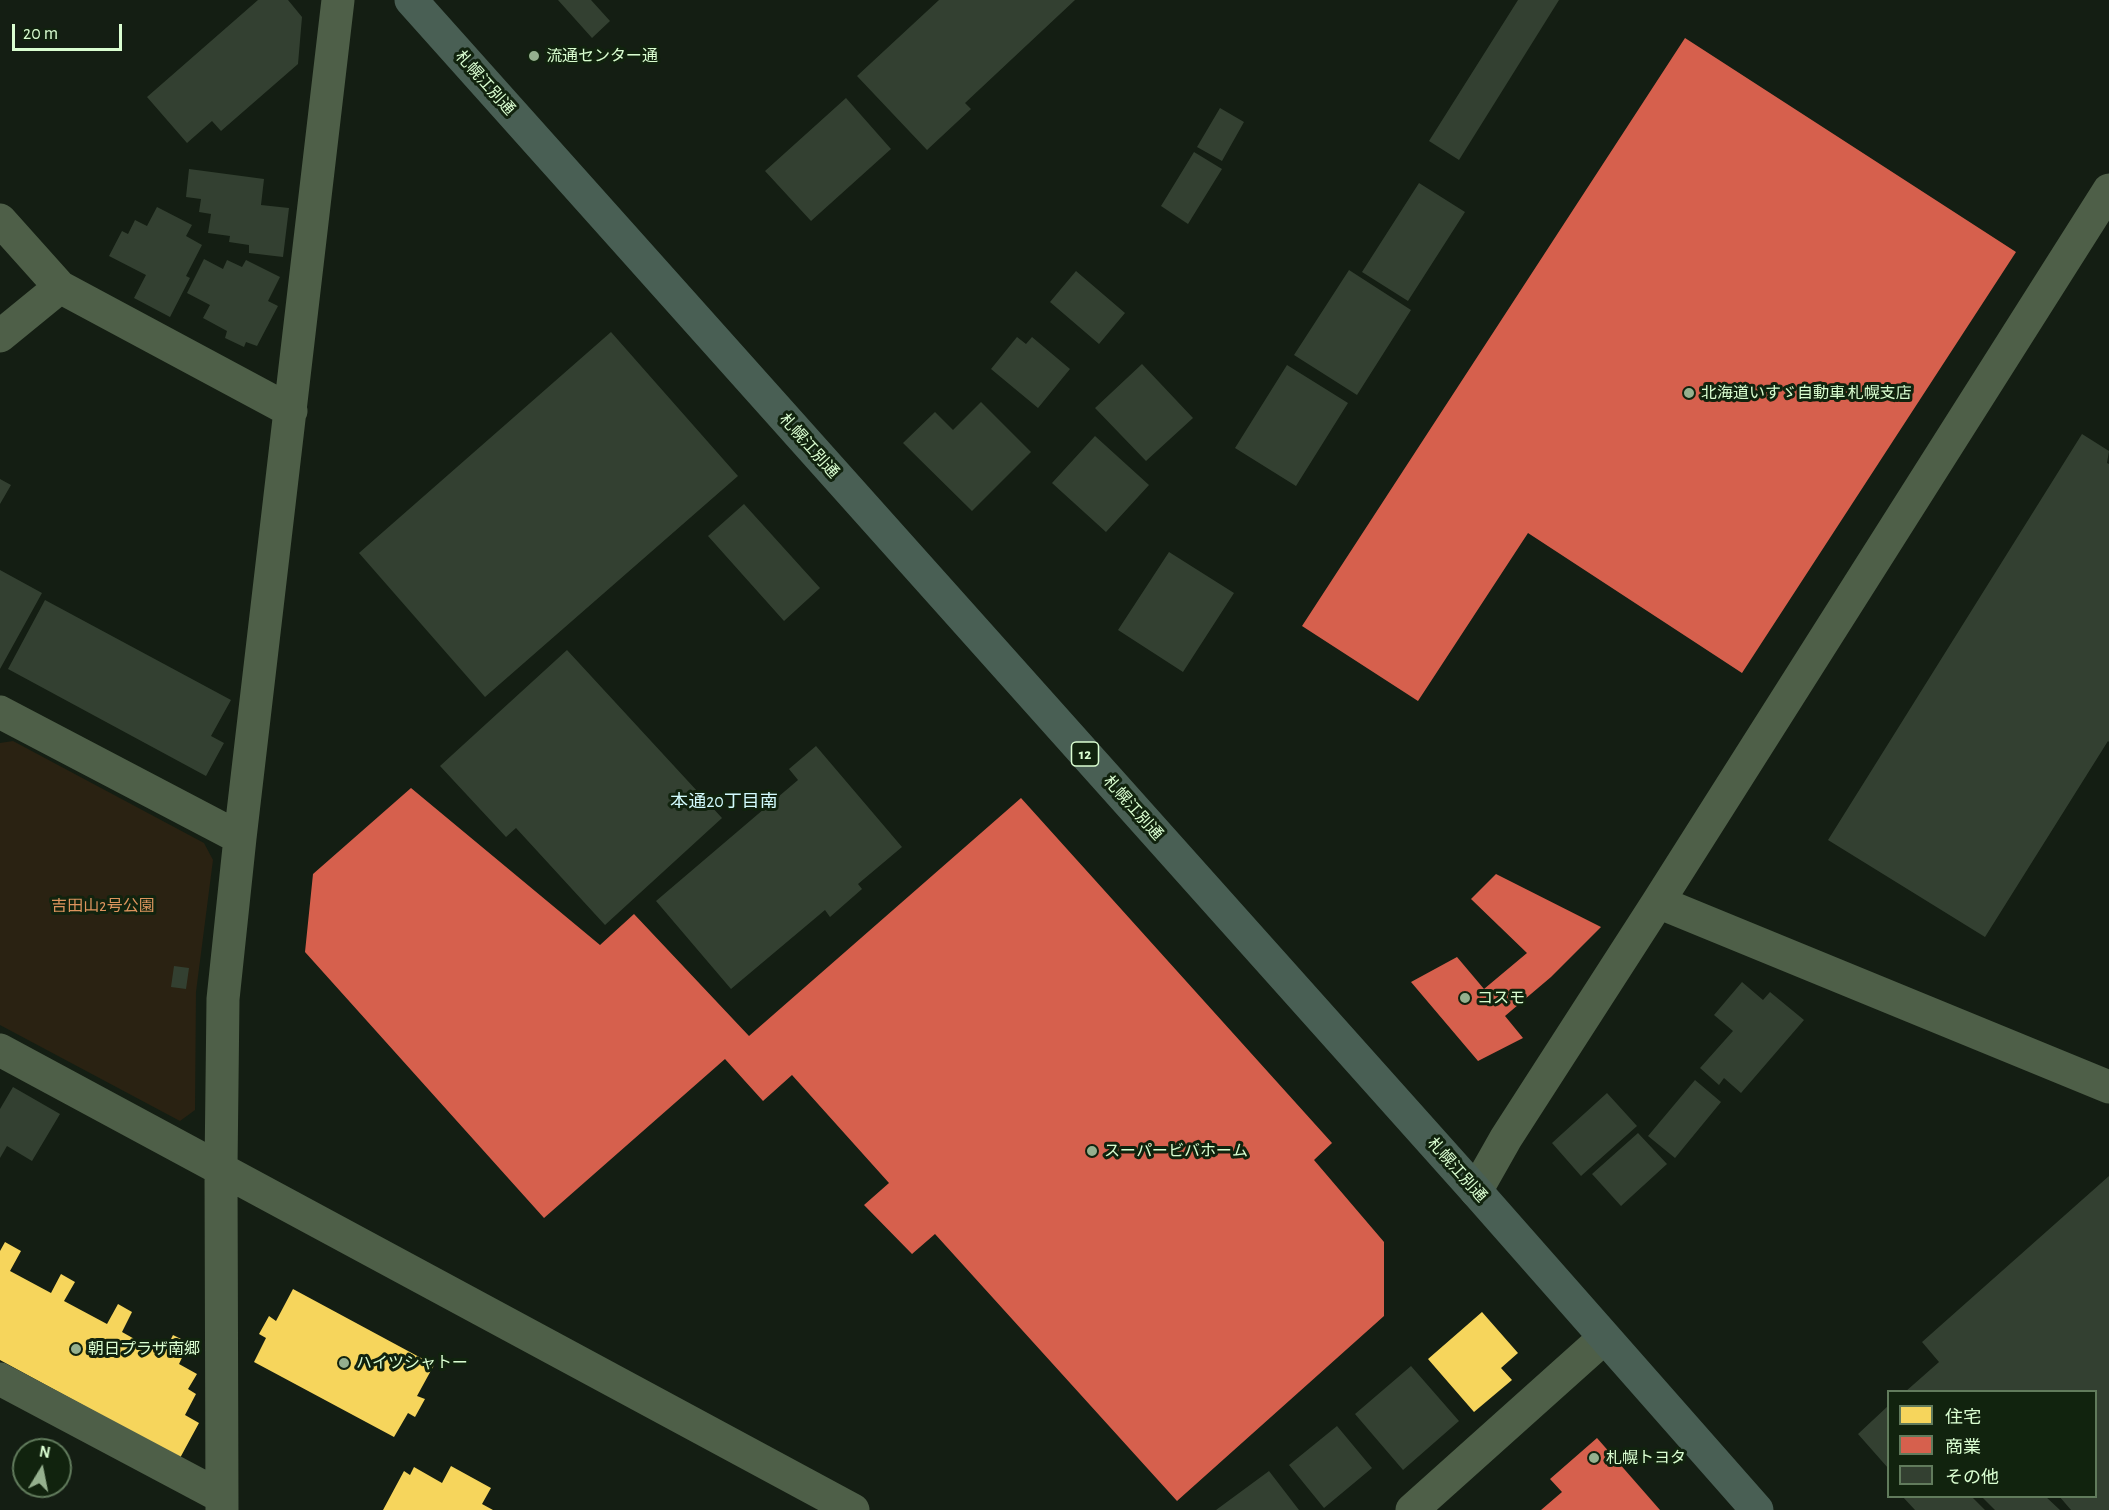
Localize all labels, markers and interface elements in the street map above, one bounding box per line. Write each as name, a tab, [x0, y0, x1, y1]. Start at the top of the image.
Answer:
scale bar	[15, 12, 124, 50]
text: 20 m	[23, 25, 58, 43]
place label: 流通センター通	[546, 46, 658, 66]
street label: 札幌江別通	[451, 47, 519, 119]
marker: 流通センター通	[527, 49, 541, 63]
place label: 北海道いすゞ自動車 札幌支店	[1701, 383, 1912, 403]
marker: 北海道いすゞ自動車 札幌支店	[1682, 386, 1696, 400]
street label: 札幌江別通	[775, 410, 843, 482]
road number: 12	[1072, 742, 1098, 766]
street label: 札幌江別通	[1099, 772, 1167, 844]
district label: 本通20丁目南	[670, 791, 778, 813]
park label: 吉田山2号公園	[51, 896, 155, 916]
place label: コスモ	[1477, 988, 1525, 1008]
marker: コスモ	[1458, 991, 1472, 1005]
street label: 札幌江別通	[1423, 1134, 1491, 1206]
place label: スーパービバホーム	[1104, 1141, 1248, 1161]
marker: スーパービバホーム	[1085, 1144, 1099, 1158]
place label: 朝日プラザ南郷	[88, 1339, 200, 1359]
marker: 朝日プラザ南郷	[69, 1342, 83, 1356]
place label: ハイツシャトー	[356, 1353, 468, 1373]
marker: ハイツシャトー	[337, 1356, 351, 1370]
legend	[1887, 1390, 2097, 1498]
text: 住宅	[1945, 1409, 1981, 1427]
north arrow	[12, 1438, 72, 1498]
text: 商業	[1945, 1439, 1981, 1457]
text: N	[38, 1443, 52, 1461]
place label: 札幌トヨタ	[1606, 1448, 1686, 1468]
marker: 札幌トヨタ	[1587, 1451, 1601, 1465]
text: その他	[1945, 1469, 1999, 1487]

